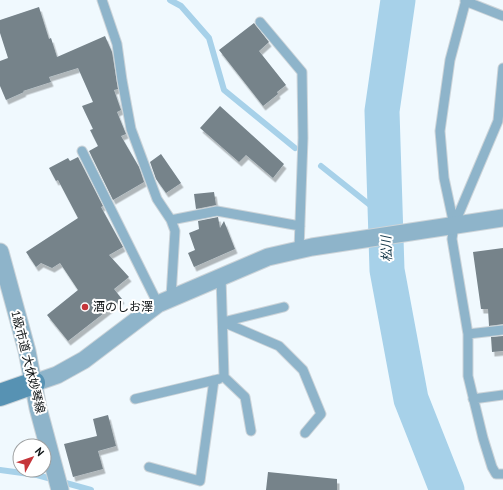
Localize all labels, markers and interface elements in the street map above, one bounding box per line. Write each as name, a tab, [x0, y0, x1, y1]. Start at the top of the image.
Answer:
water label: 松川	[377, 234, 395, 262]
place label: 酒のしお澤	[93, 299, 153, 314]
marker: 酒のしお澤	[80, 302, 90, 312]
street label: 1級市道 大休妙琴線	[8, 309, 49, 415]
north arrow	[12, 438, 52, 478]
text: N	[32, 444, 47, 459]

